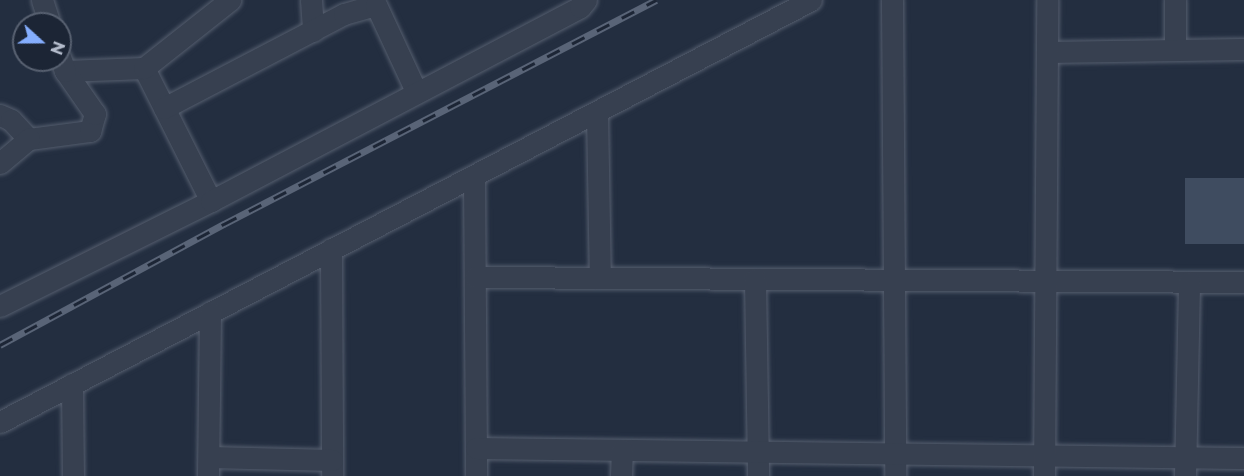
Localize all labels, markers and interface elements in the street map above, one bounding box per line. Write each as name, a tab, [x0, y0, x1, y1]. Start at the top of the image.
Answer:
north arrow	[12, 12, 72, 72]
text: N	[46, 38, 69, 57]

